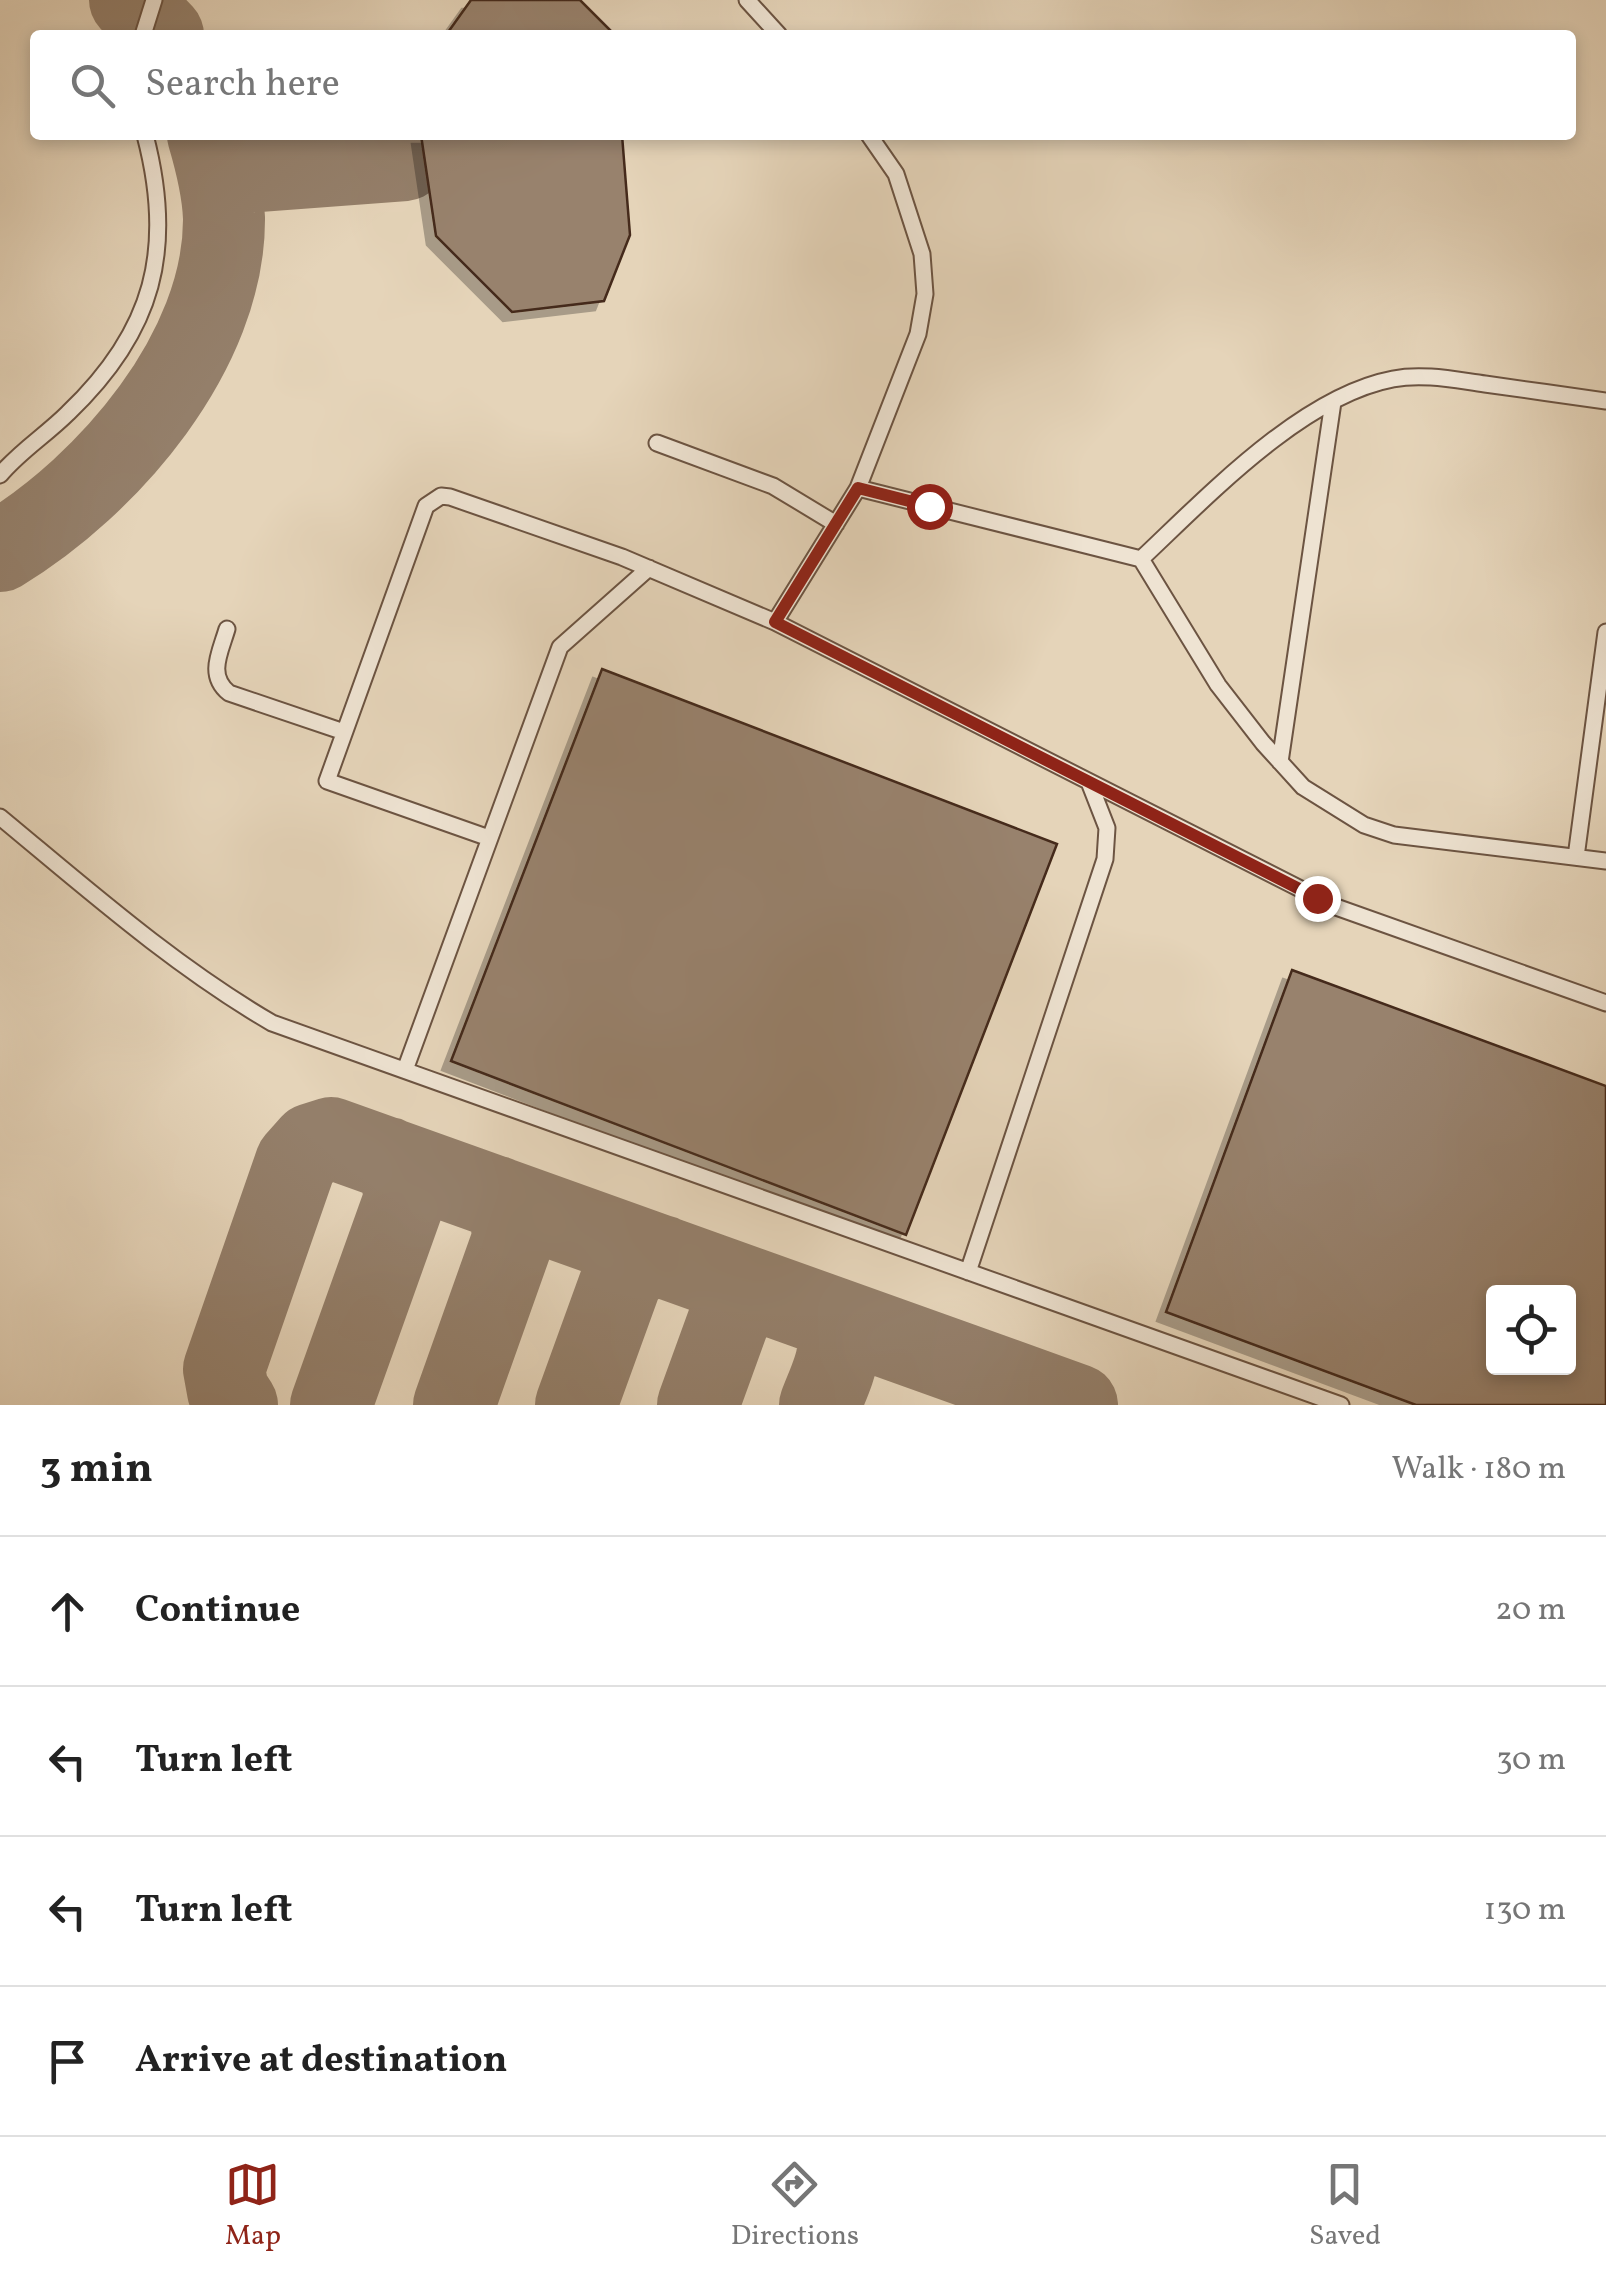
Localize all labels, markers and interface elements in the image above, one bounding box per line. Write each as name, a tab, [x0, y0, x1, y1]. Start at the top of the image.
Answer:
search box	[30, 30, 1576, 140]
icon: search	[65, 58, 120, 113]
text: Search here	[145, 59, 340, 112]
route start	[907, 484, 953, 530]
route end	[1295, 876, 1341, 922]
map controls	[1486, 1285, 1576, 1375]
button: locate	[1486, 1285, 1576, 1375]
text: 3 min	[40, 1441, 153, 1500]
text: Walk · 180 m	[1392, 1448, 1566, 1492]
icon: ahead	[40, 1584, 95, 1639]
text: Continue	[135, 1585, 300, 1638]
text: 20 m	[1495, 1589, 1566, 1633]
icon: left	[40, 1734, 95, 1789]
text: Turn left	[135, 1735, 292, 1788]
text: 30 m	[1496, 1739, 1566, 1783]
icon: left	[40, 1884, 95, 1939]
text: Turn left	[135, 1885, 292, 1938]
text: 130 m	[1484, 1889, 1566, 1933]
icon: arrive	[40, 2034, 95, 2089]
text: Arrive at destination	[135, 2035, 508, 2088]
tab: Map	[225, 2157, 281, 2256]
tab: Directions	[731, 2157, 859, 2256]
tab: Saved	[1309, 2157, 1381, 2256]

